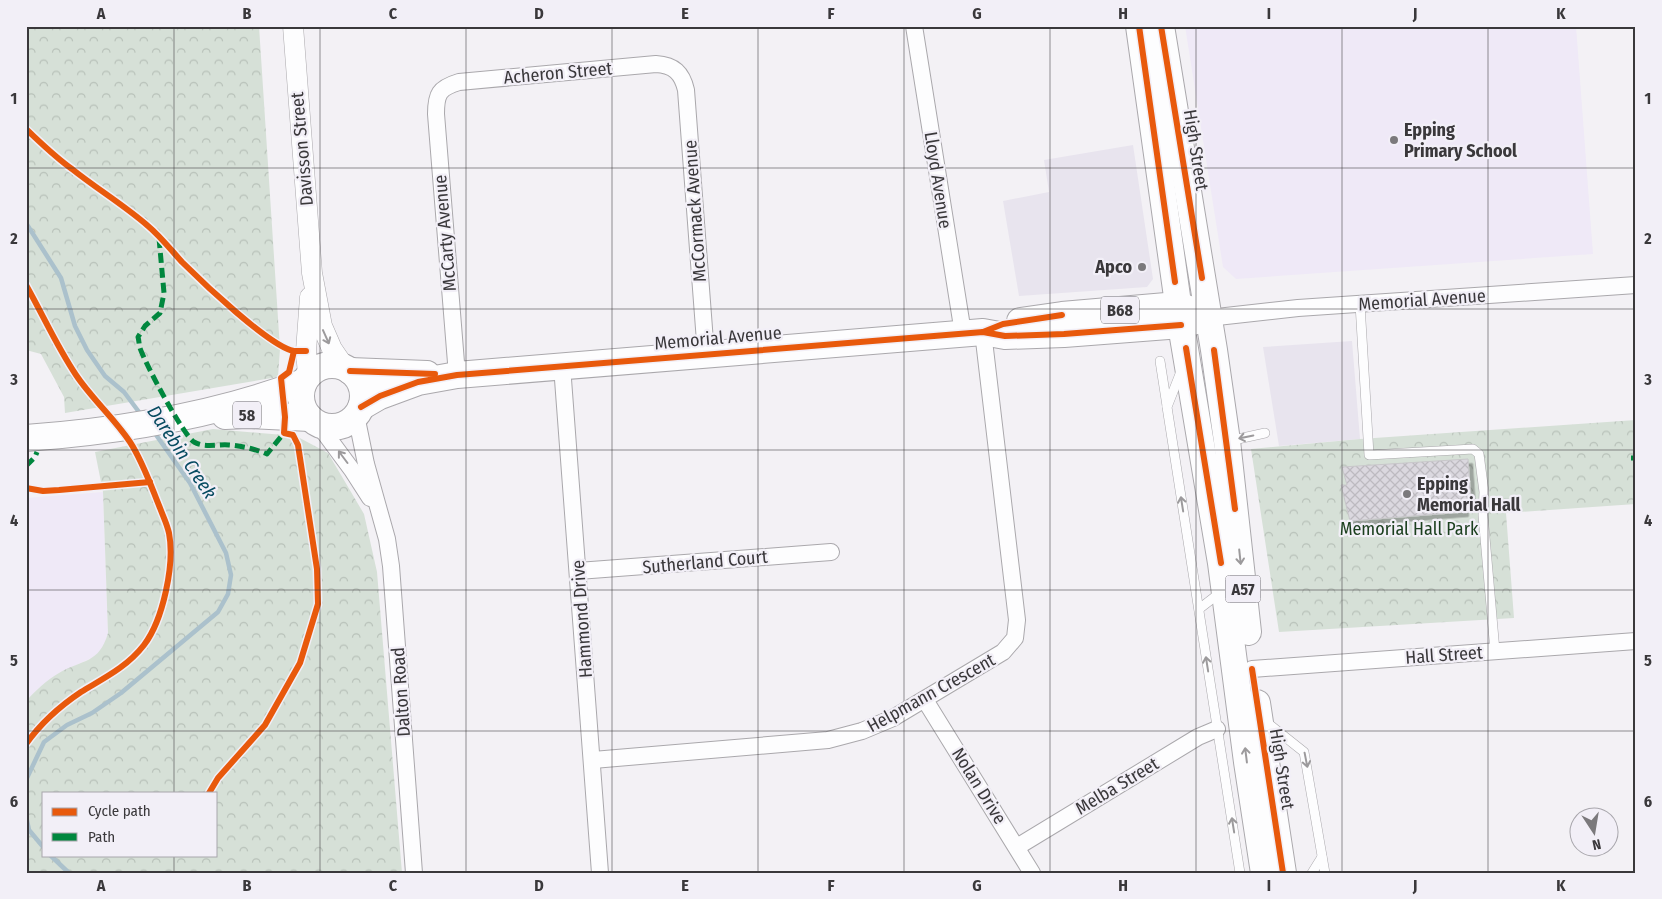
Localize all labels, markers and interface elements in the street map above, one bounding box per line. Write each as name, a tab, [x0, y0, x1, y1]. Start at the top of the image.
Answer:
text: A	[96, 4, 106, 23]
text: B	[243, 4, 252, 23]
text: C	[389, 4, 398, 23]
text: D	[534, 4, 544, 23]
text: E	[681, 4, 689, 23]
text: F	[827, 4, 835, 23]
text: G	[972, 4, 982, 23]
text: H	[1118, 4, 1128, 23]
text: I	[1267, 4, 1271, 23]
text: J	[1412, 4, 1417, 23]
text: K	[1556, 4, 1566, 23]
street label: Acheron Street	[503, 57, 613, 89]
text: 1	[11, 89, 17, 108]
text: 1	[1645, 89, 1651, 108]
street label: Davisson Street	[286, 91, 318, 207]
street label: High Street	[1179, 108, 1213, 192]
place label: Epping Primary School	[1404, 119, 1517, 162]
street label: Lloyd Avenue	[919, 130, 957, 230]
marker: Epping Primary School	[1388, 134, 1400, 146]
street label: McCormack Avenue	[679, 139, 711, 283]
street label: McCarty Avenue	[429, 174, 461, 292]
text: 2	[9, 229, 18, 248]
text: 2	[1643, 229, 1652, 248]
place label: Apco	[1094, 256, 1132, 278]
marker: Apco	[1136, 261, 1148, 273]
street label: Memorial Avenue	[1358, 285, 1486, 315]
road number: B68	[1101, 296, 1139, 324]
street label: Memorial Avenue	[654, 321, 783, 355]
one-way arrow	[322, 329, 332, 344]
text: 3	[9, 370, 18, 389]
text: 3	[1643, 370, 1652, 389]
water label: Darebin Creek	[142, 401, 222, 503]
road number: 58	[233, 402, 261, 428]
one-way arrow	[1238, 432, 1254, 442]
one-way arrow	[337, 451, 348, 464]
place label: Epping Memorial Hall	[1417, 473, 1521, 516]
marker: Epping Memorial Hall	[1401, 488, 1413, 500]
one-way arrow	[1177, 496, 1187, 512]
text: 4	[10, 511, 18, 530]
text: 4	[1644, 511, 1652, 530]
park label: Memorial Hall Park	[1340, 518, 1479, 540]
street label: Sutherland Court	[641, 546, 769, 578]
one-way arrow	[1235, 549, 1245, 565]
street label: Hammond Drive	[567, 559, 597, 679]
road number: A57	[1226, 576, 1260, 602]
street label: Hall Street	[1405, 641, 1484, 669]
street label: Dalton Road	[387, 646, 415, 738]
street label: Helpmann Crescent	[863, 649, 999, 737]
text: 5	[10, 651, 18, 670]
text: 5	[1644, 651, 1652, 670]
one-way arrow	[1202, 656, 1212, 672]
street label: High Street	[1265, 727, 1299, 811]
street label: Nolan Drive	[947, 744, 1011, 828]
one-way arrow	[1241, 748, 1251, 764]
one-way arrow	[1301, 752, 1311, 768]
street label: Melba Street	[1071, 753, 1163, 819]
text: 6	[10, 792, 18, 811]
legend	[42, 792, 218, 856]
text: 6	[1644, 792, 1652, 811]
text: Cycle path	[88, 802, 151, 820]
north arrow	[1570, 806, 1620, 856]
one-way arrow	[1227, 817, 1237, 833]
text: Path	[88, 828, 115, 846]
text: N	[1591, 835, 1602, 853]
text: A	[96, 876, 106, 895]
text: B	[243, 876, 252, 895]
text: C	[389, 876, 398, 895]
text: D	[534, 876, 544, 895]
text: E	[681, 876, 689, 895]
text: F	[827, 876, 835, 895]
text: G	[972, 876, 982, 895]
text: H	[1118, 876, 1128, 895]
text: I	[1267, 876, 1271, 895]
text: J	[1412, 876, 1417, 895]
text: K	[1556, 876, 1566, 895]

